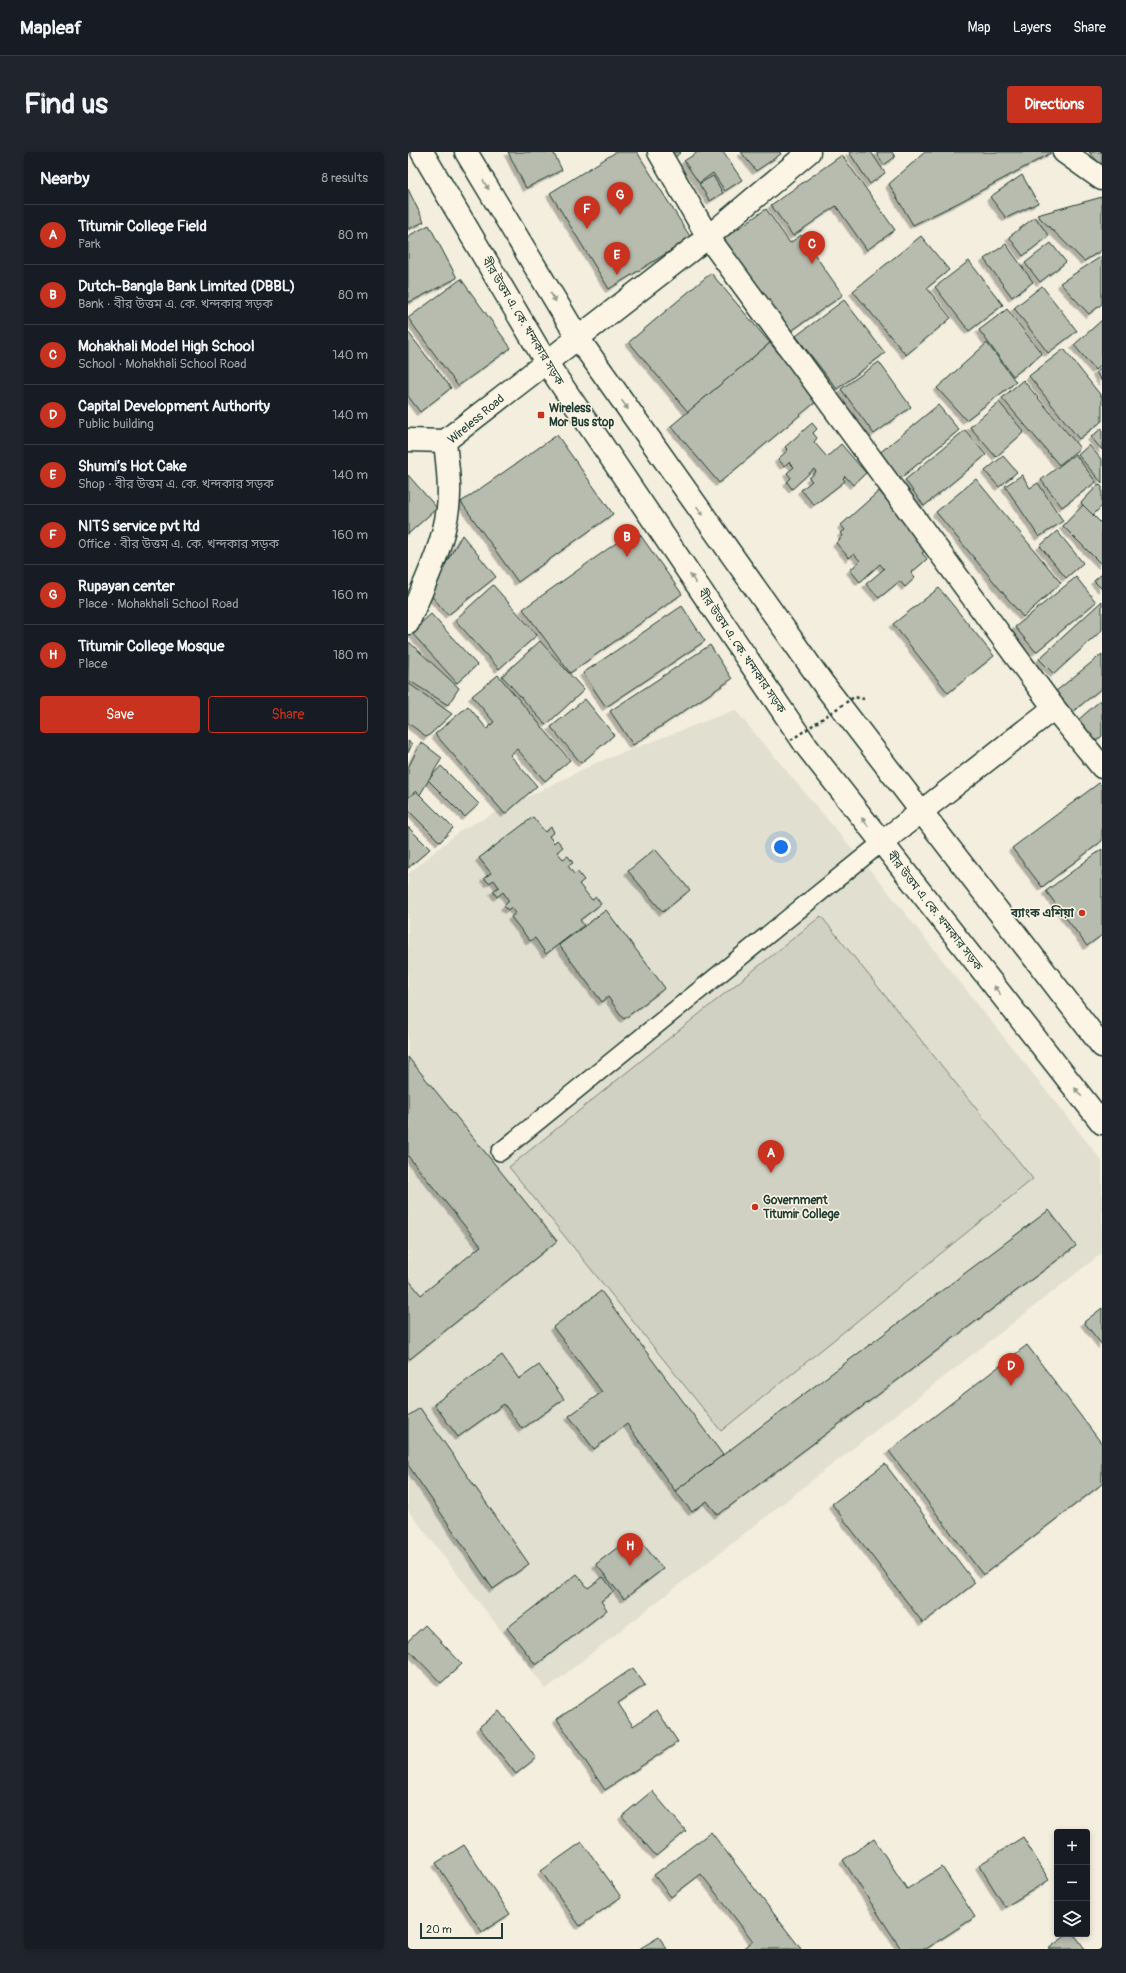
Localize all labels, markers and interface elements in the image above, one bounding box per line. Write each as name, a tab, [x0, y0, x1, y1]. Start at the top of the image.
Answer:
text: Mapleaf	[20, 16, 82, 40]
text: Map	[968, 19, 991, 36]
text: Layers	[1013, 19, 1051, 36]
text: Share	[1073, 19, 1106, 36]
button: Directions	[1007, 86, 1102, 123]
text: Find us	[24, 87, 108, 122]
text: Nearby	[40, 168, 89, 189]
text: 8 results	[322, 170, 368, 186]
one-way arrow	[483, 179, 490, 191]
pin: G	[607, 182, 633, 215]
pin: F	[574, 196, 600, 229]
text: Titumir College Field	[78, 217, 207, 236]
text: A	[49, 227, 57, 243]
text: 80 m	[338, 227, 368, 243]
pin: C	[799, 231, 825, 264]
text: Park	[78, 236, 101, 252]
pin: E	[604, 242, 630, 275]
street label: বীর উত্তম এ. কে. খন্দকার সড়ক	[478, 253, 568, 388]
text: Dutch-Bangla Bank Limited (DBBL)	[78, 277, 295, 296]
text: B	[49, 287, 57, 303]
text: 80 m	[338, 287, 368, 303]
one-way arrow	[550, 291, 557, 303]
text: Bank · বীর উত্তম এ. কে. খন্দকার সড়ক	[78, 296, 273, 312]
text: Mohakhali Model High School	[78, 337, 254, 356]
text: C	[49, 347, 57, 363]
text: 140 m	[332, 347, 368, 363]
text: School · Mohakhali School Road	[78, 356, 247, 372]
street label: Wireless Road	[445, 391, 508, 447]
text: Capital Development Authority	[78, 397, 270, 416]
one-way arrow	[621, 400, 629, 410]
place label: Wireless Mor Bus stop	[549, 401, 615, 430]
text: D	[49, 407, 57, 423]
text: 140 m	[332, 407, 368, 423]
marker: Wireless Mor Bus stop	[536, 410, 546, 420]
text: Public building	[78, 416, 154, 432]
text: Shumi’s Hot Cake	[78, 457, 187, 476]
text: E	[50, 467, 56, 483]
text: 140 m	[332, 467, 368, 483]
text: Shop · বীর উত্তম এ. কে. খন্দকার সড়ক	[78, 476, 274, 492]
one-way arrow	[696, 506, 704, 517]
text: NITS service pvt ltd	[78, 517, 200, 536]
pin: B	[614, 524, 640, 557]
text: F	[49, 527, 57, 543]
text: 160 m	[332, 527, 368, 543]
text: Office · বীর উত্তম এ. কে. খন্দকার সড়ক	[78, 536, 279, 552]
one-way arrow	[689, 574, 697, 584]
text: Rupayan center	[78, 577, 175, 596]
street label: বীর উত্তম এ. কে. খন্দকার সড়ক	[694, 585, 790, 717]
text: G	[49, 587, 57, 603]
text: 160 m	[332, 587, 368, 603]
text: Place · Mohakhali School Road	[78, 596, 239, 612]
text: Titumir College Mosque	[78, 637, 224, 656]
text: H	[49, 647, 57, 663]
text: 180 m	[333, 647, 368, 663]
text: Place	[78, 656, 107, 672]
button: Save	[40, 696, 200, 733]
button: Share	[208, 696, 368, 733]
one-way arrow	[861, 817, 869, 828]
your location	[771, 837, 791, 857]
street label: বীর উত্তম এ. কে. খন্দকার সড়ক	[883, 847, 987, 974]
place label: ব্যাংক এশিয়া	[1010, 905, 1075, 921]
marker: ব্যাংক এশিয়া	[1077, 908, 1087, 918]
one-way arrow	[993, 985, 1002, 996]
one-way arrow	[1073, 1087, 1082, 1098]
pin: A	[758, 1140, 784, 1173]
place label: Government Titumir College	[762, 1193, 841, 1222]
marker: Government Titumir College	[750, 1202, 760, 1212]
pin: D	[998, 1353, 1024, 1386]
pin: H	[617, 1533, 643, 1566]
map controls	[1054, 1829, 1090, 1937]
button: +	[1054, 1829, 1090, 1865]
button: −	[1054, 1865, 1090, 1901]
button: layers	[1054, 1901, 1090, 1937]
scale bar	[420, 1921, 503, 1940]
text: 20 m	[426, 1923, 452, 1936]

